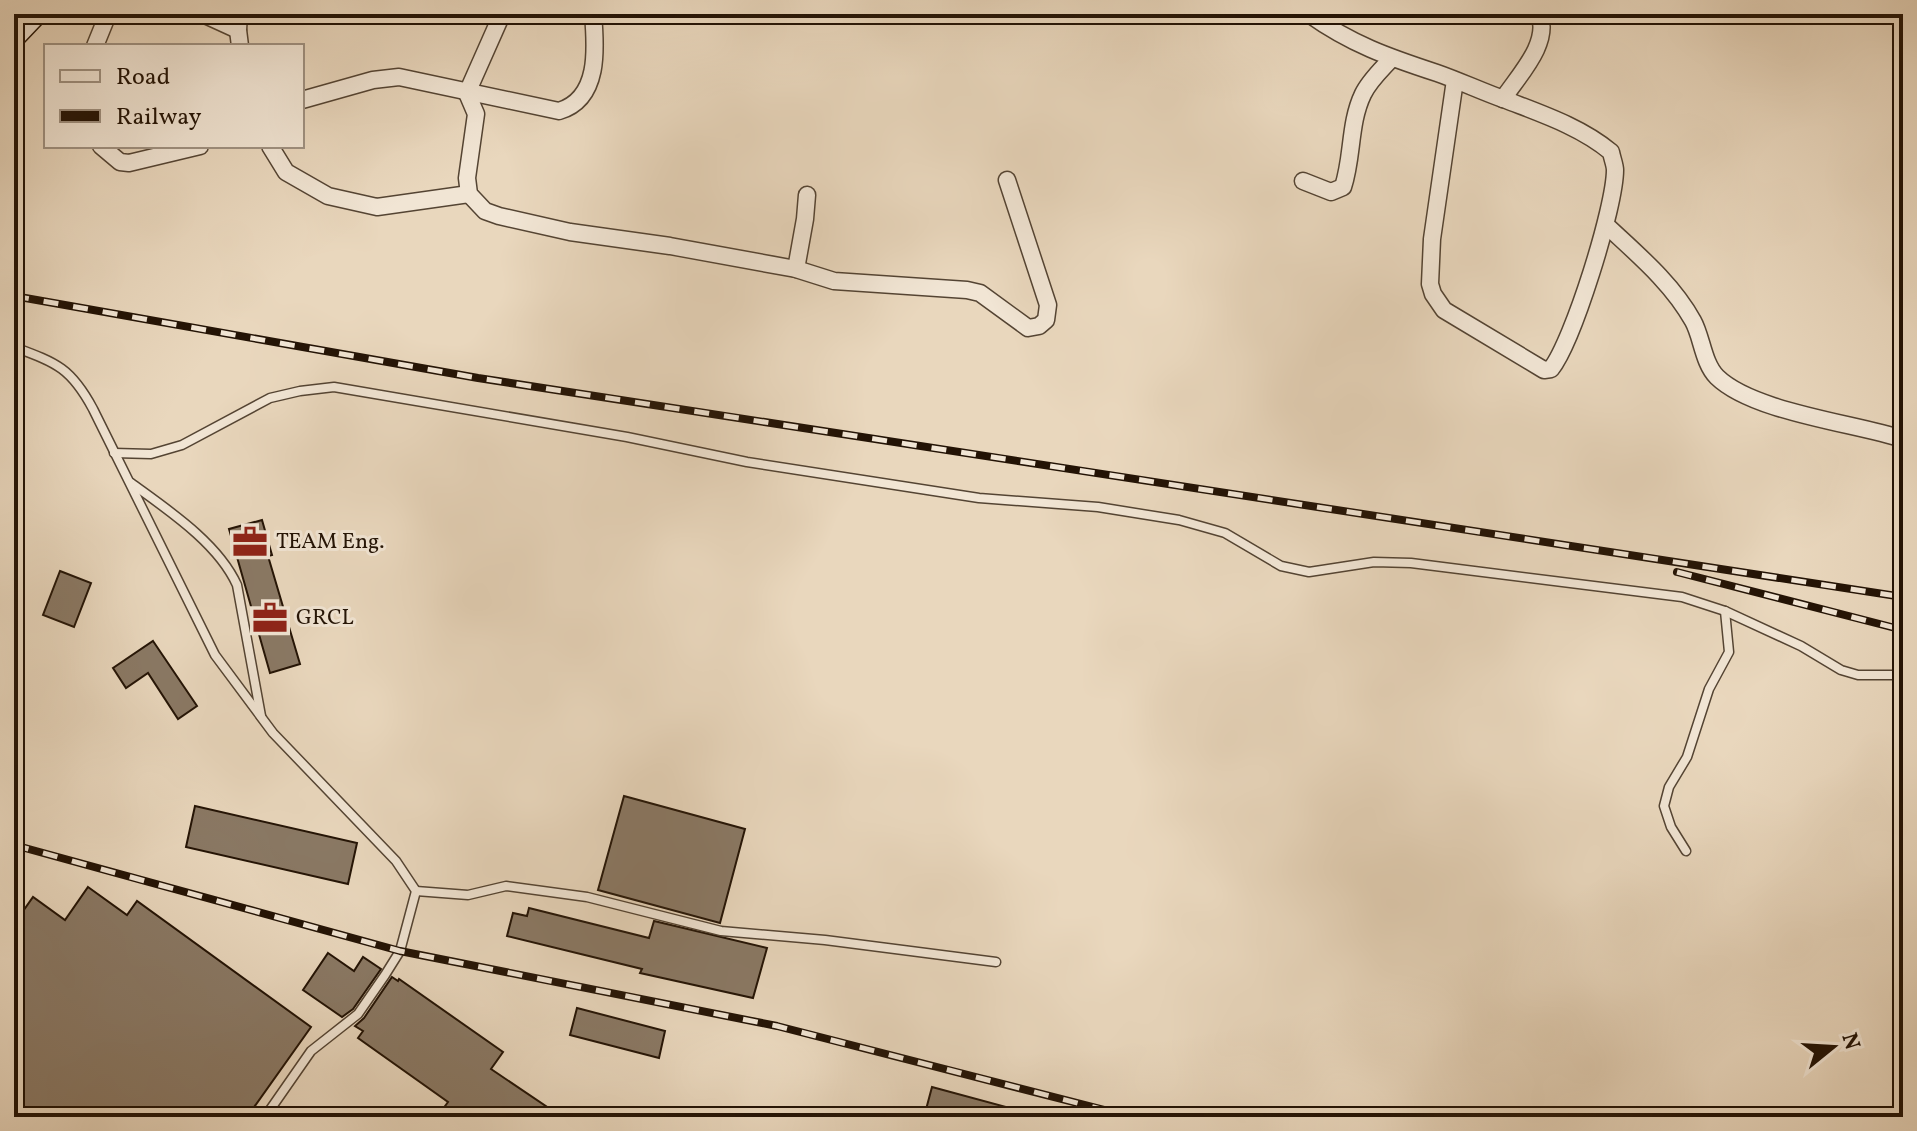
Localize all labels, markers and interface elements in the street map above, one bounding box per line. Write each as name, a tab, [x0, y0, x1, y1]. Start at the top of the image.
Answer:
legend	[44, 44, 304, 148]
text: Road	[116, 61, 170, 95]
text: Railway	[116, 101, 202, 135]
office icon: TEAM Eng.	[231, 523, 269, 561]
place label: TEAM Eng.	[276, 527, 384, 558]
office icon: GRCL	[251, 599, 289, 637]
place label: GRCL	[296, 603, 354, 634]
north arrow	[1793, 1007, 1873, 1087]
text: N	[1832, 1029, 1867, 1054]

